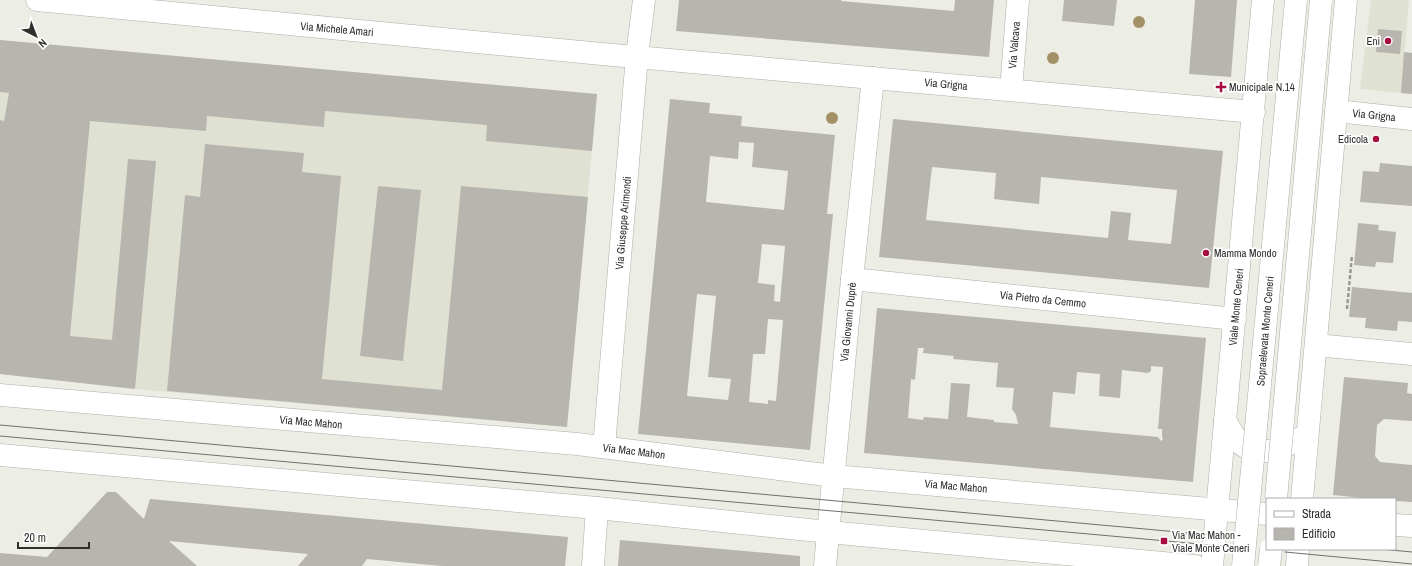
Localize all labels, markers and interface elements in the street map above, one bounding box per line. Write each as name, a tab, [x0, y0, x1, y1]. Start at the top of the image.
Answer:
north arrow	[16, 16, 56, 56]
street label: Via Michele Amari	[300, 19, 374, 39]
street label: Via Valcava	[1005, 21, 1023, 69]
place label: Eni	[1366, 34, 1380, 48]
text: N	[36, 36, 50, 51]
marker: Eni	[1383, 36, 1393, 46]
street label: Via Grigna	[924, 75, 968, 93]
place label: Municipale N.14	[1229, 80, 1295, 94]
marker: Municipale N.14	[1216, 82, 1226, 92]
street label: Via Grigna	[1352, 106, 1396, 124]
place label: Edicola	[1338, 132, 1368, 146]
marker: Edicola	[1371, 134, 1381, 144]
street label: Via Giuseppe Arimondi	[612, 176, 634, 270]
place label: Mamma Mondo	[1214, 246, 1277, 260]
marker: Mamma Mondo	[1201, 248, 1211, 258]
street label: Viale Monte Ceneri	[1226, 268, 1246, 346]
street label: Sopraelevata Monte Ceneri	[1253, 275, 1277, 387]
street label: Via Giovanni Duprè	[837, 282, 859, 362]
street label: Via Pietro da Cemmo	[999, 288, 1087, 310]
street label: Via Mac Mahon	[279, 412, 343, 432]
street label: Via Mac Mahon	[602, 440, 666, 462]
street label: Via Mac Mahon	[924, 476, 988, 496]
legend	[1266, 498, 1396, 550]
text: Strada	[1302, 506, 1332, 522]
scale bar	[18, 524, 89, 550]
text: Edificio	[1302, 526, 1335, 542]
place label: Via Mac Mahon - Viale Monte Ceneri	[1172, 528, 1250, 555]
text: 20 m	[24, 530, 46, 546]
marker: Via Mac Mahon - Viale Monte Ceneri	[1159, 536, 1169, 546]

